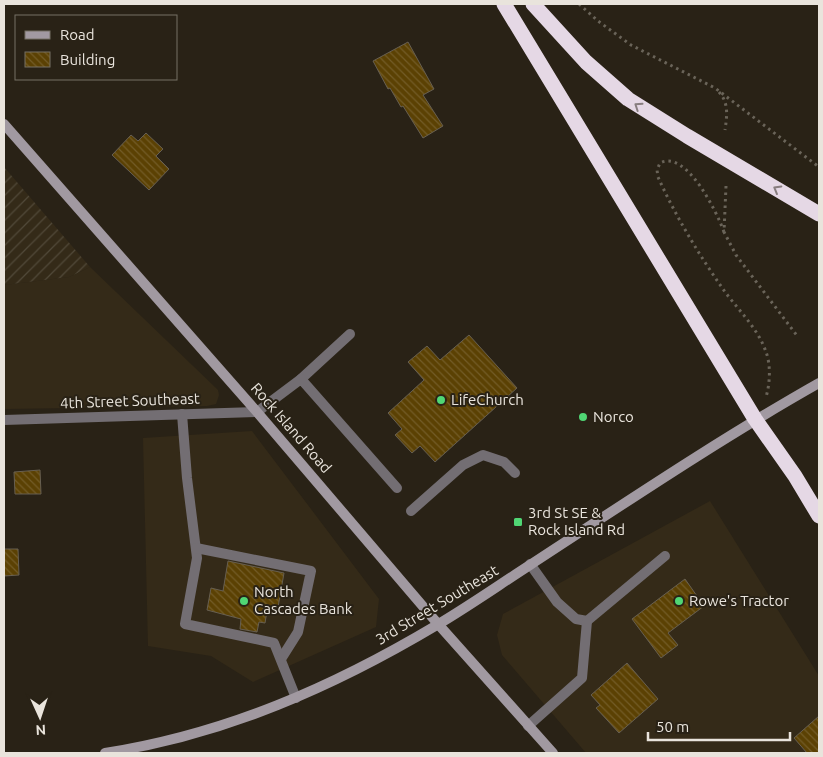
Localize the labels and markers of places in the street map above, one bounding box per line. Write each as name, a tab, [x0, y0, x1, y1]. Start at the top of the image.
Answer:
place label: LifeChurch	[451, 391, 524, 408]
marker: LifeChurch	[435, 394, 447, 406]
place label: Norco	[593, 408, 634, 425]
marker: Norco	[577, 411, 589, 423]
place label: 3rd St SE & Rock Island Rd	[528, 504, 625, 538]
marker: 3rd St SE & Rock Island Rd	[512, 516, 524, 528]
place label: North Cascades Bank	[254, 583, 353, 617]
place label: Rowe's Tractor	[689, 592, 789, 609]
marker: North Cascades Bank	[238, 595, 250, 607]
marker: Rowe's Tractor	[673, 595, 685, 607]

